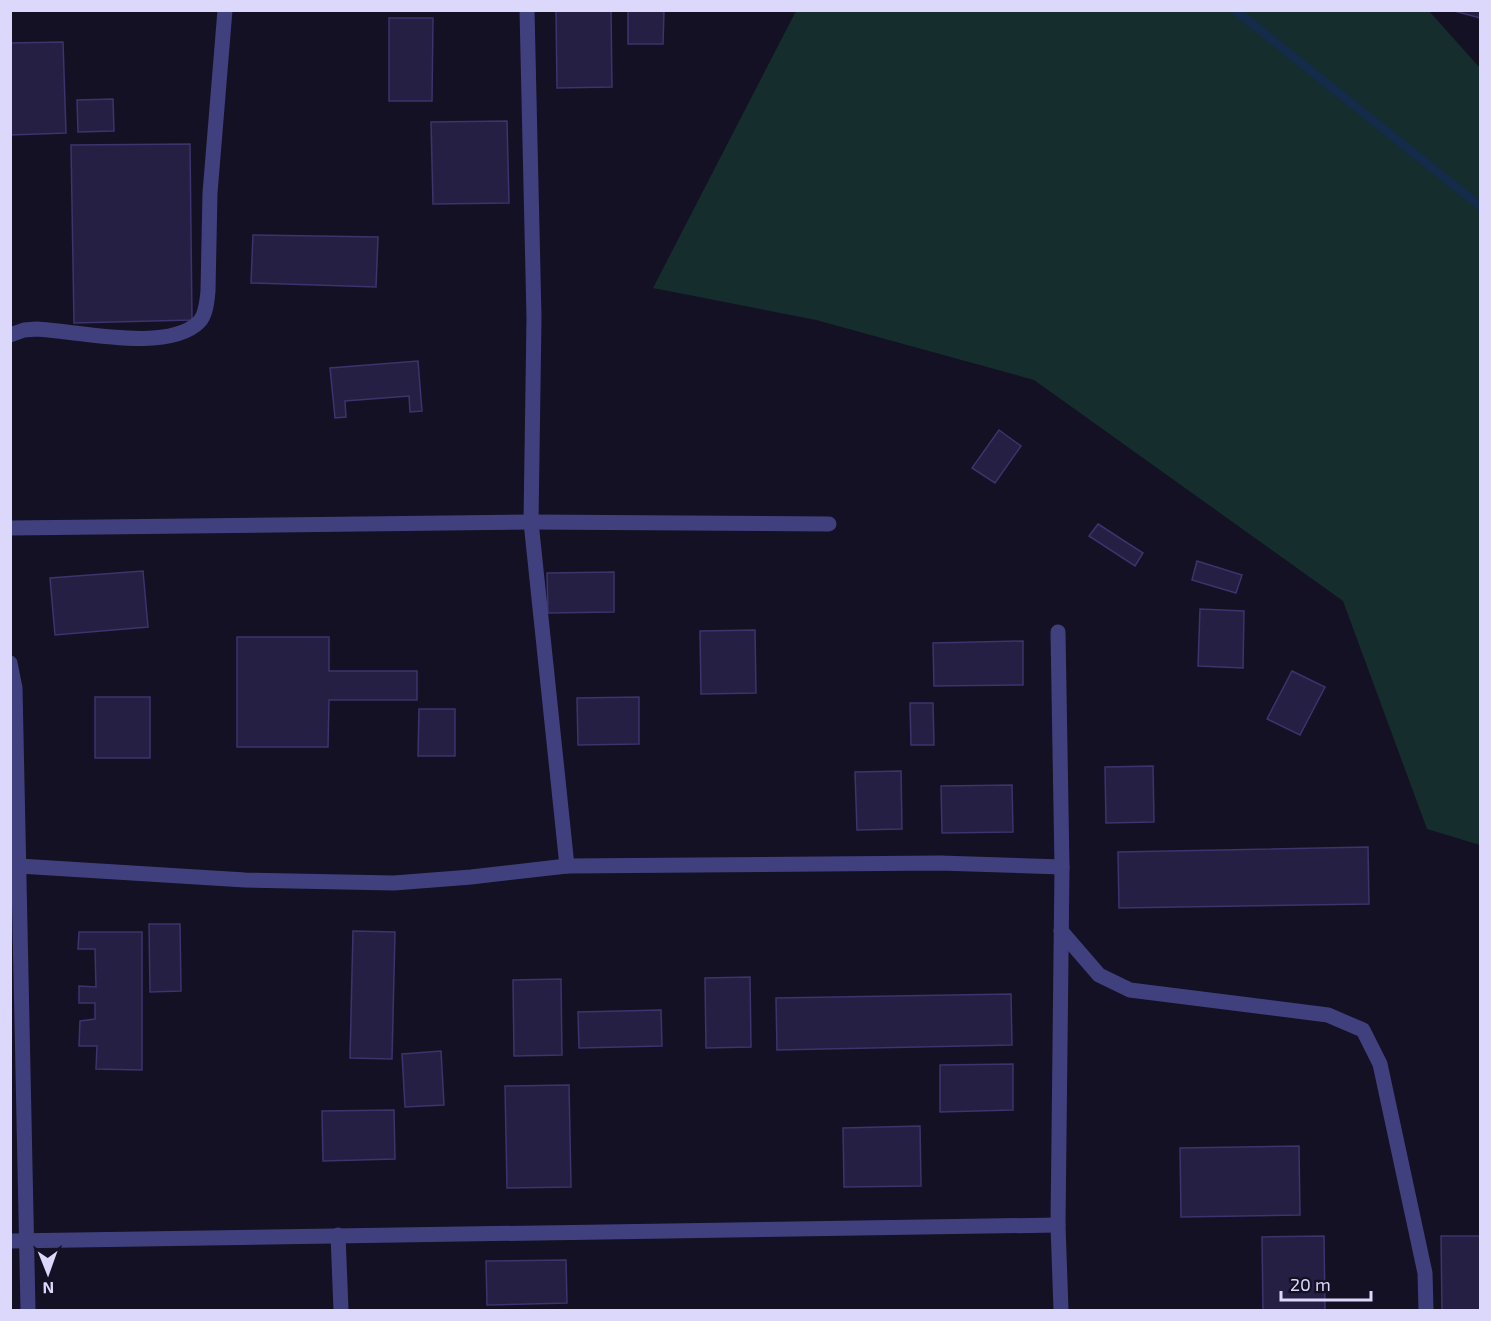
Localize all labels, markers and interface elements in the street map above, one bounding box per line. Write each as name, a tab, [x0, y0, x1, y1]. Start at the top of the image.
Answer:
north arrow	[18, 1243, 78, 1303]
scale bar	[1281, 1264, 1371, 1302]
text: 20 m	[1290, 1273, 1331, 1295]
text: N	[42, 1279, 54, 1298]

